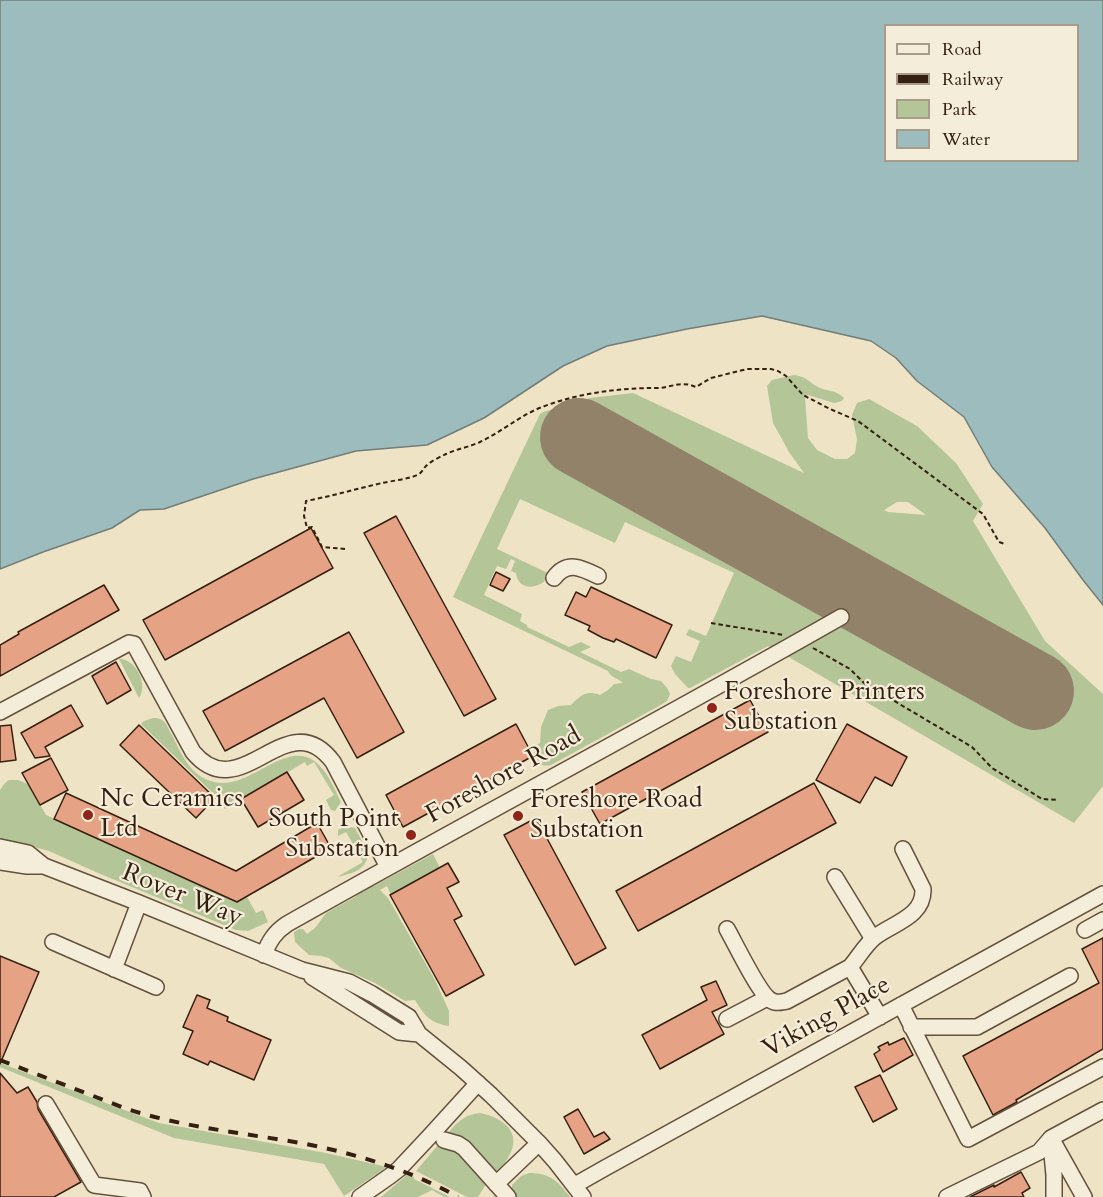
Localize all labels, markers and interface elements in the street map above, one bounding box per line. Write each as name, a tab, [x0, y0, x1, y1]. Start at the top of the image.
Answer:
legend	[884, 24, 1079, 162]
text: Road	[942, 37, 982, 62]
text: Railway	[942, 67, 1004, 92]
text: Park	[942, 97, 977, 122]
text: Water	[942, 127, 990, 152]
place label: Foreshore Printers Substation	[724, 677, 925, 738]
marker: Foreshore Printers Substation	[705, 701, 719, 715]
street label: Foreshore Road	[421, 721, 587, 831]
place label: Nc Ceramics Ltd	[100, 784, 243, 846]
place label: Foreshore Road Substation	[530, 785, 703, 846]
place label: South Point Substation	[268, 804, 399, 866]
marker: Nc Ceramics Ltd	[81, 808, 95, 822]
marker: Foreshore Road Substation	[511, 809, 525, 823]
marker: South Point Substation	[404, 828, 418, 842]
street label: Rover Way	[117, 858, 247, 934]
street label: Viking Place	[758, 970, 896, 1066]

